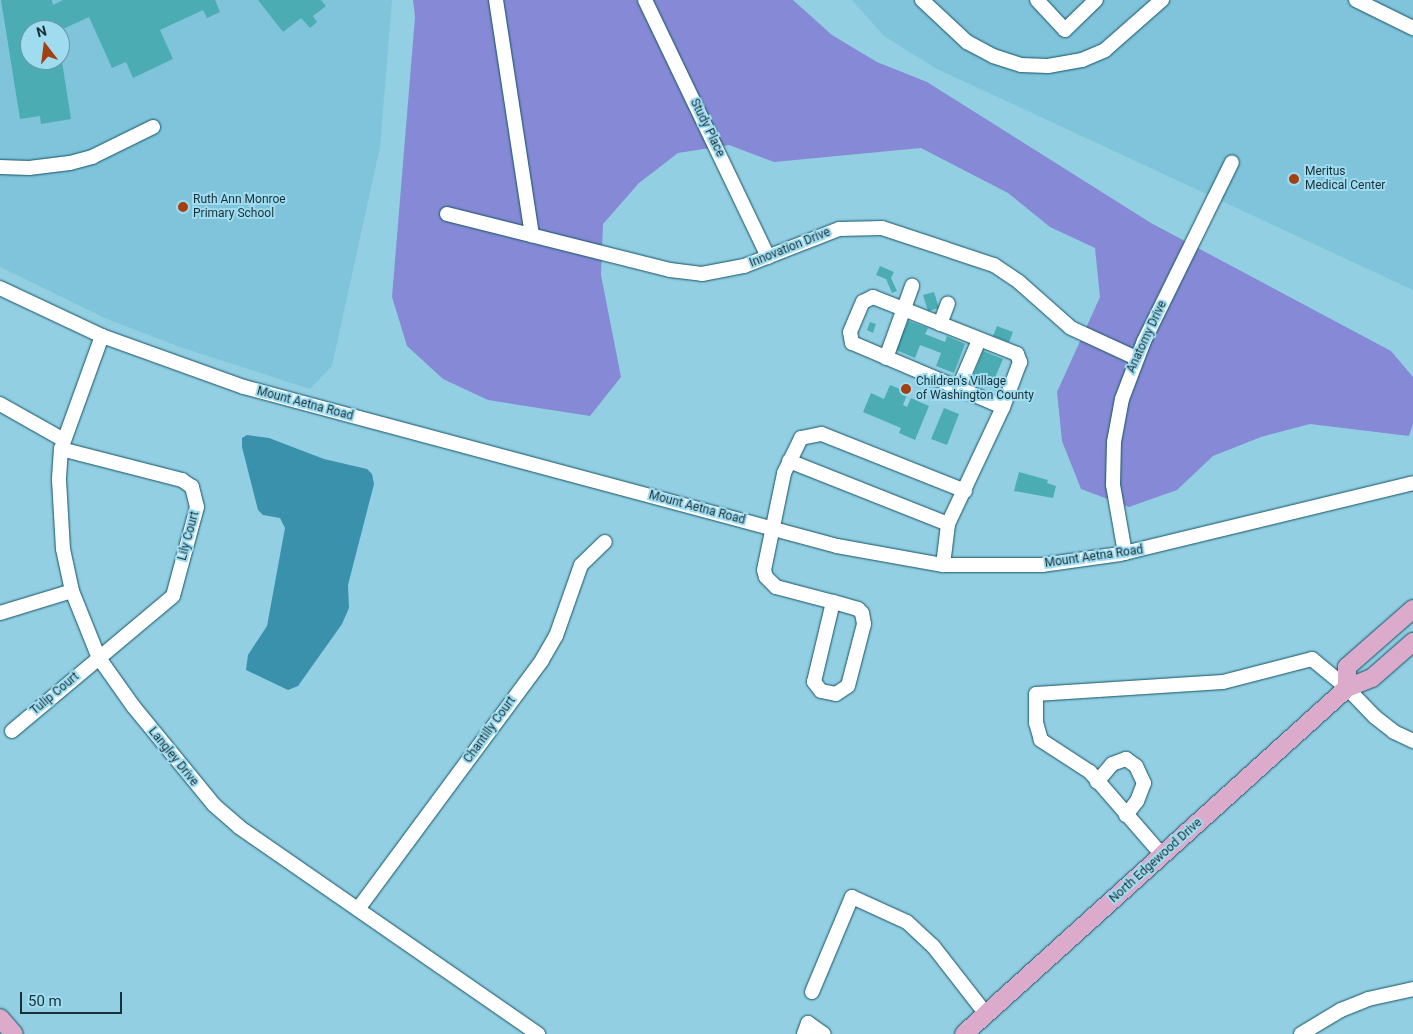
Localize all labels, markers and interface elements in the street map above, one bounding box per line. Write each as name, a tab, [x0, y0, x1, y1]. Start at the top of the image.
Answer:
north arrow	[20, 20, 70, 70]
text: N	[35, 22, 48, 40]
street label: Study Place	[687, 97, 727, 159]
place label: Meritus Medical Center	[1305, 165, 1385, 193]
marker: Meritus Medical Center	[1287, 172, 1301, 186]
place label: Ruth Ann Monroe Primary School	[193, 193, 286, 221]
marker: Ruth Ann Monroe Primary School	[177, 201, 189, 213]
street label: Innovation Drive	[748, 225, 832, 271]
street label: Anatomy Drive	[1124, 299, 1170, 375]
place label: Children's Village of Washington County	[916, 375, 1034, 403]
marker: Children's Village of Washington County	[900, 383, 912, 395]
street label: Mount Aetna Road	[255, 384, 355, 424]
street label: Mount Aetna Road	[647, 488, 747, 528]
street label: Lily Court	[176, 510, 202, 562]
street label: Mount Aetna Road	[1044, 543, 1144, 571]
street label: Tulip Court	[28, 670, 82, 718]
street label: Chantilly Court	[461, 694, 519, 766]
street label: Langley Drive	[145, 725, 201, 789]
street label: North Edgewood Drive	[1107, 816, 1205, 906]
scale bar	[22, 982, 125, 1014]
text: 50 m	[28, 992, 62, 1010]

